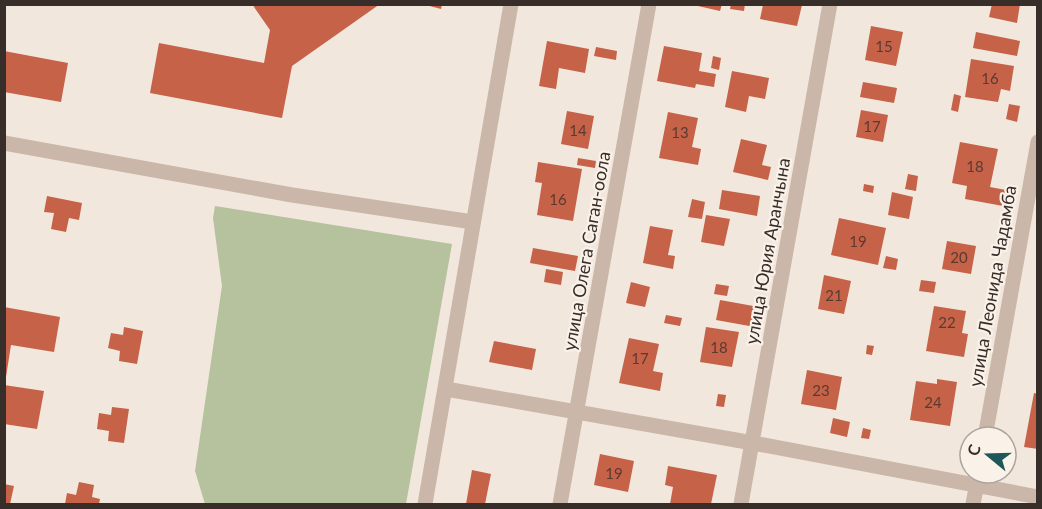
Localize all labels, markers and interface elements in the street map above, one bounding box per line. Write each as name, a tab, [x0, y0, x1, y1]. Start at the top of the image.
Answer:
house number: 15	[875, 37, 893, 55]
house number: 16	[981, 69, 999, 87]
house number: 17	[863, 117, 881, 135]
house number: 14	[569, 121, 587, 139]
house number: 13	[671, 123, 689, 141]
street label: улица Олега Саган-оола	[558, 150, 614, 352]
street label: улица Юрия Аранчына	[740, 156, 794, 346]
house number: 18	[966, 157, 984, 175]
street label: улица Леонида Чадамба	[963, 184, 1021, 388]
house number: 16	[549, 190, 567, 208]
house number: 19	[849, 232, 867, 250]
house number: 20	[950, 248, 968, 266]
house number: 21	[825, 286, 843, 304]
house number: 22	[938, 313, 956, 331]
house number: 18	[710, 338, 728, 356]
house number: 17	[631, 349, 649, 367]
house number: 23	[812, 381, 830, 399]
house number: 24	[924, 393, 942, 411]
north arrow	[958, 425, 1018, 485]
text: С	[963, 441, 984, 458]
house number: 19	[605, 464, 623, 482]

